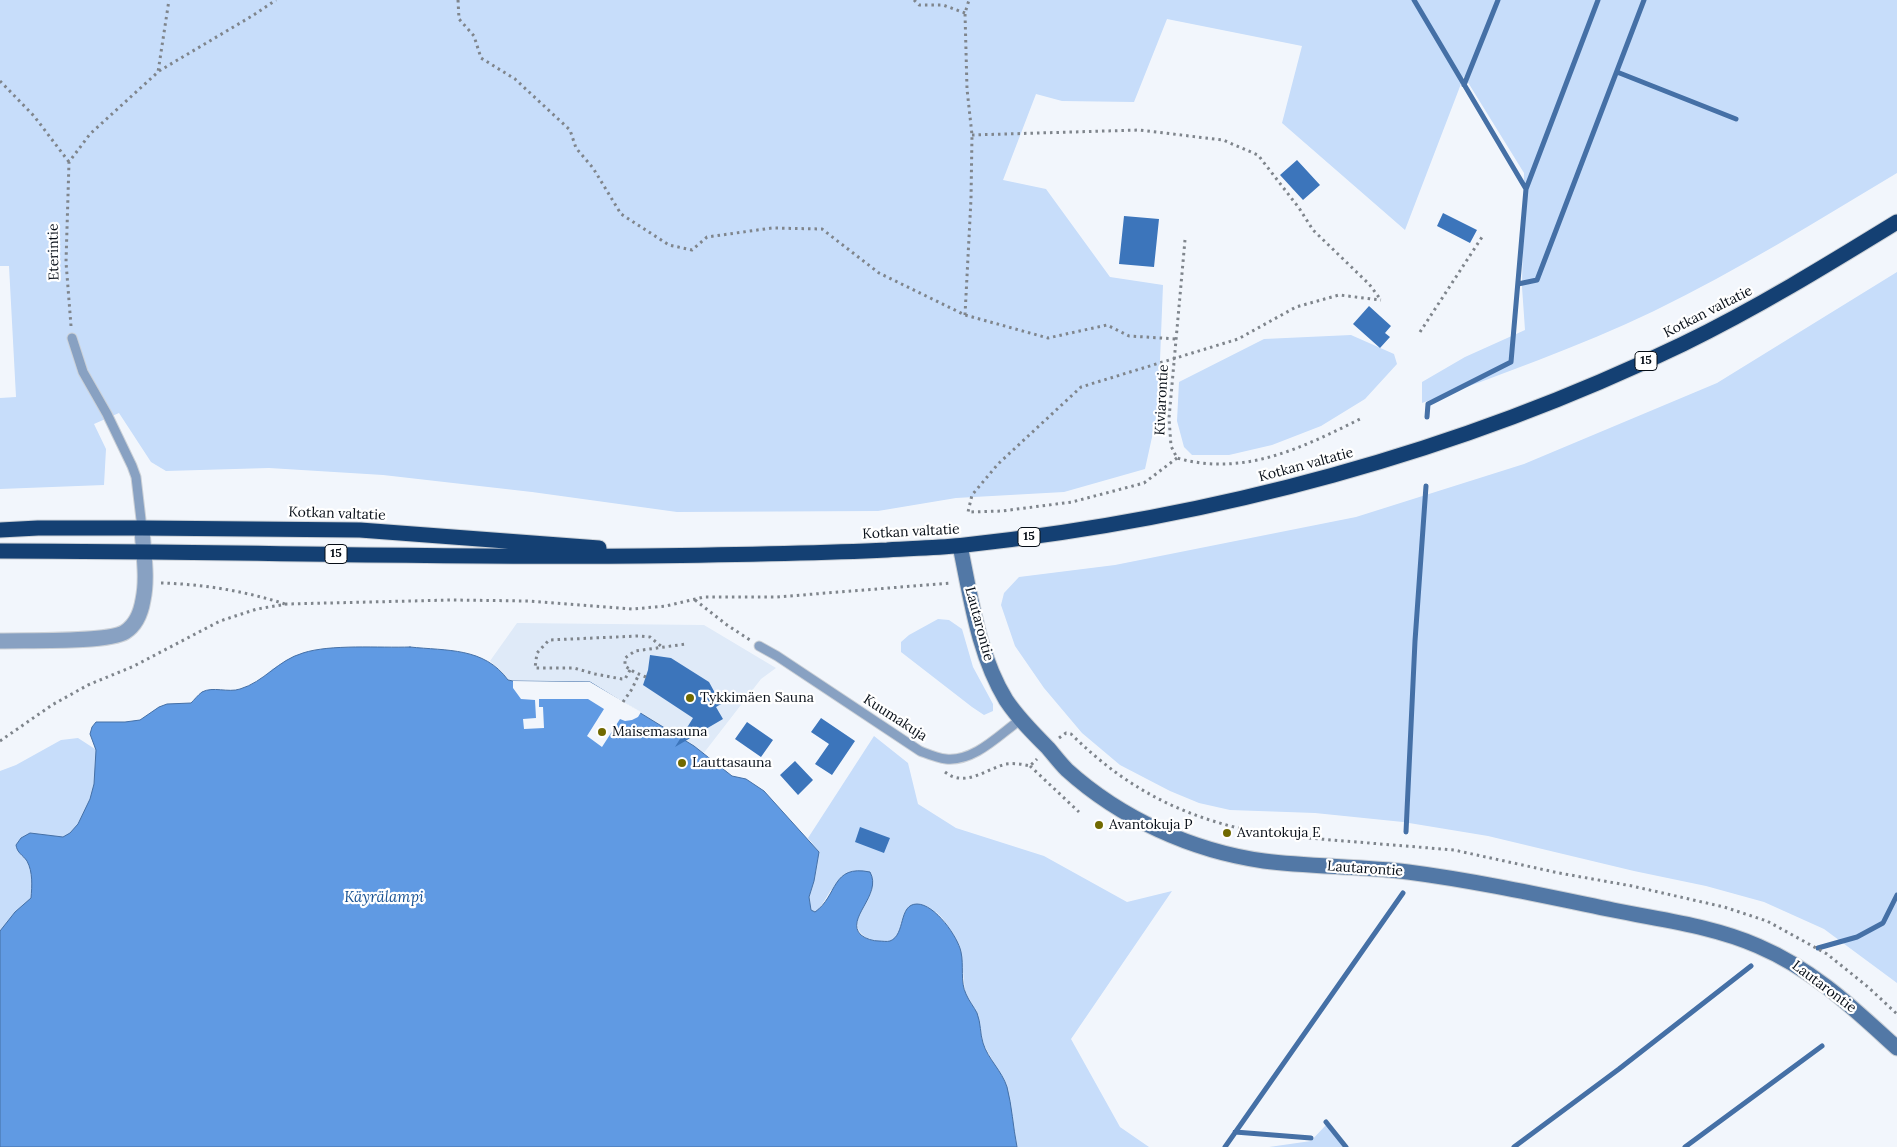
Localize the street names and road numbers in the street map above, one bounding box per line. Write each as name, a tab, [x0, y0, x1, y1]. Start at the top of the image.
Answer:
street label: Eterintie	[45, 223, 63, 281]
street label: Kotkan valtatie	[1661, 282, 1755, 342]
road number: 15	[1635, 352, 1657, 371]
street label: Kiviarontie	[1152, 364, 1172, 436]
street label: Kotkan valtatie	[1257, 444, 1355, 486]
street label: Kotkan valtatie	[288, 504, 386, 524]
street label: Kotkan valtatie	[862, 521, 960, 543]
road number: 15	[1018, 528, 1040, 546]
road number: 15	[325, 544, 347, 564]
street label: Lautarontie	[961, 585, 997, 663]
street label: Kuumakuja	[860, 691, 930, 745]
street label: Lautarontie	[1327, 858, 1403, 880]
street label: Lautarontie	[1789, 957, 1859, 1017]

